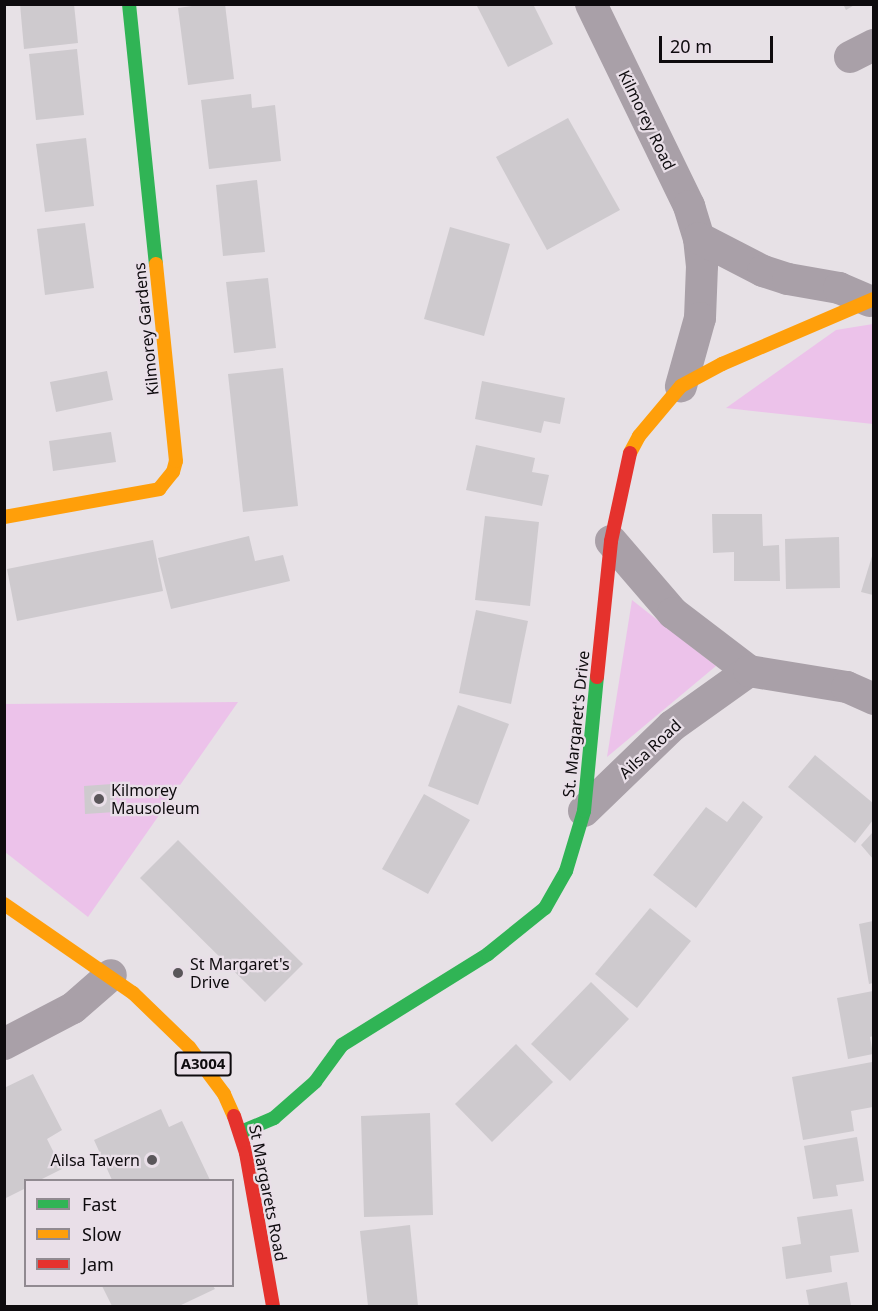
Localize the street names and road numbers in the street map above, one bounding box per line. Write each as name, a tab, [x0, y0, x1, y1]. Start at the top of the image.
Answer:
street label: Kilmorey Road	[615, 67, 679, 173]
street label: Kilmorey Gardens	[129, 262, 163, 396]
street label: St. Margaret's Drive	[559, 650, 593, 798]
street label: Ailsa Road	[615, 715, 685, 783]
road number: A3004	[174, 1052, 232, 1076]
street label: St Margarets Road	[245, 1123, 291, 1263]

